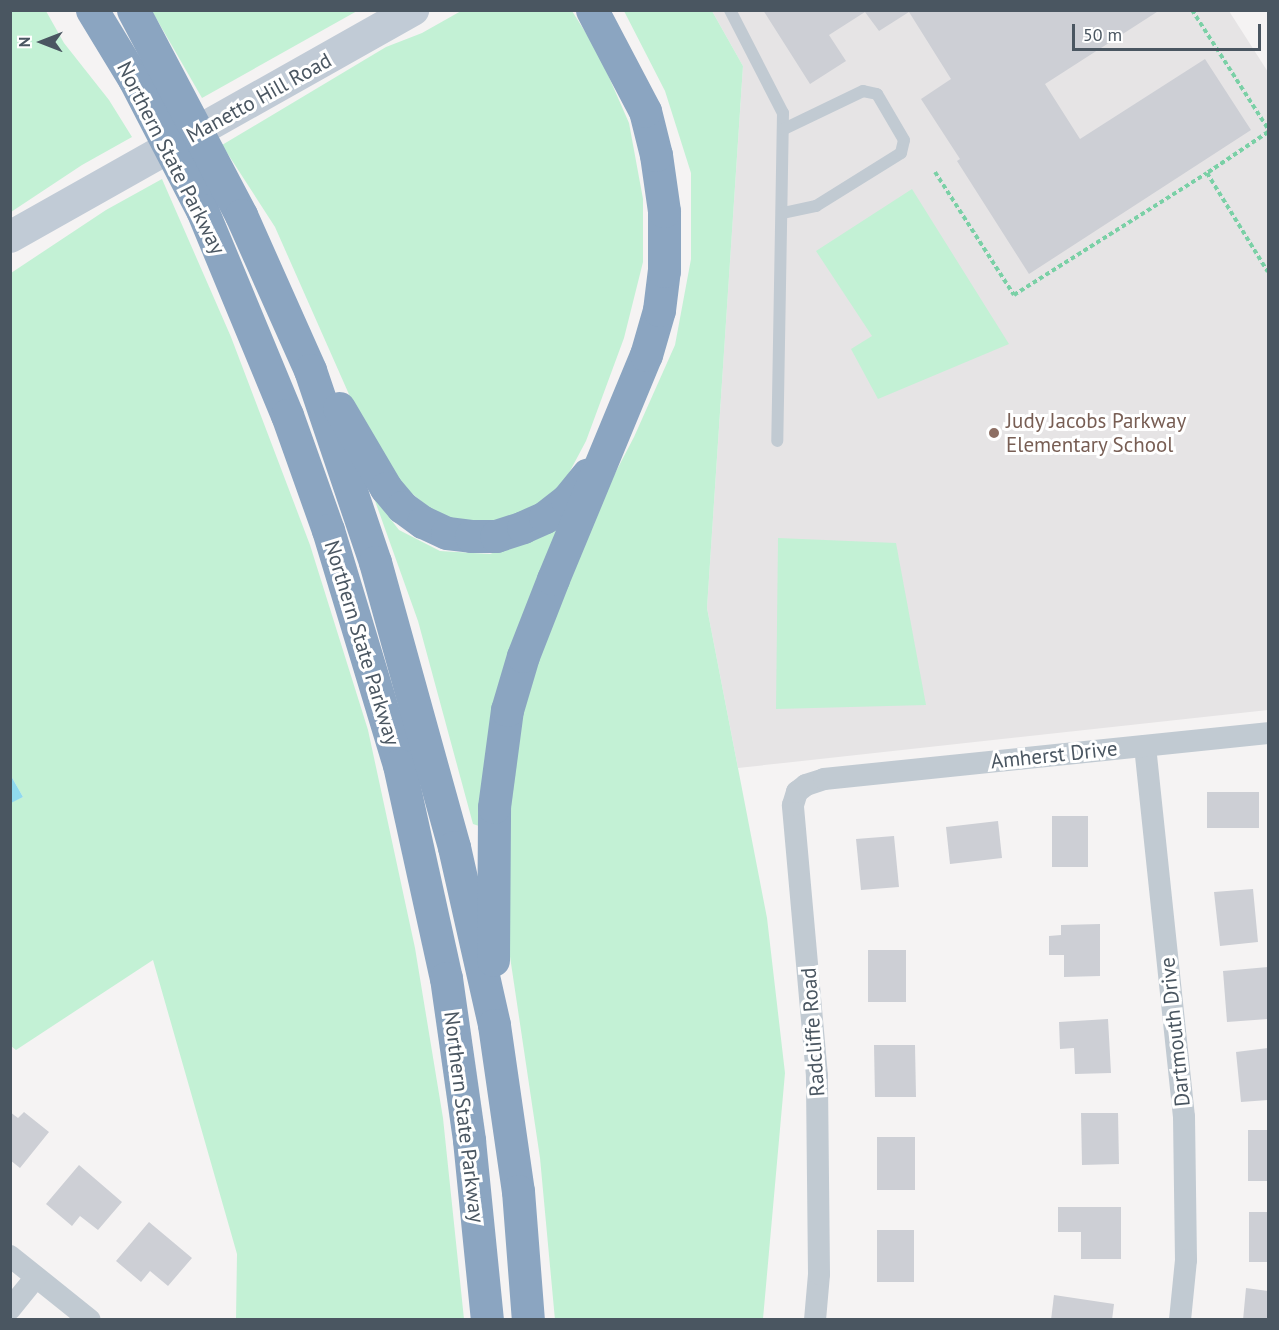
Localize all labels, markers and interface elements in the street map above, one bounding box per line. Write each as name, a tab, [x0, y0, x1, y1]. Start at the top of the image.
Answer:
north arrow	[12, 12, 72, 72]
scale bar	[1075, 12, 1264, 50]
text: 50 m	[1083, 23, 1122, 46]
text: N	[14, 37, 34, 47]
street label: Manetto Hill Road	[182, 48, 336, 148]
street label: Northern State Parkway	[111, 57, 231, 259]
place label: Judy Jacobs Parkway Elementary School	[1006, 408, 1187, 458]
marker: Judy Jacobs Parkway Elementary School	[987, 426, 1001, 440]
street label: Northern State Parkway	[319, 538, 405, 748]
street label: Amherst Drive	[989, 736, 1119, 774]
street label: Dartmouth Drive	[1155, 956, 1195, 1108]
street label: Radcliffe Road	[796, 967, 830, 1097]
street label: Northern State Parkway	[439, 1010, 489, 1224]

